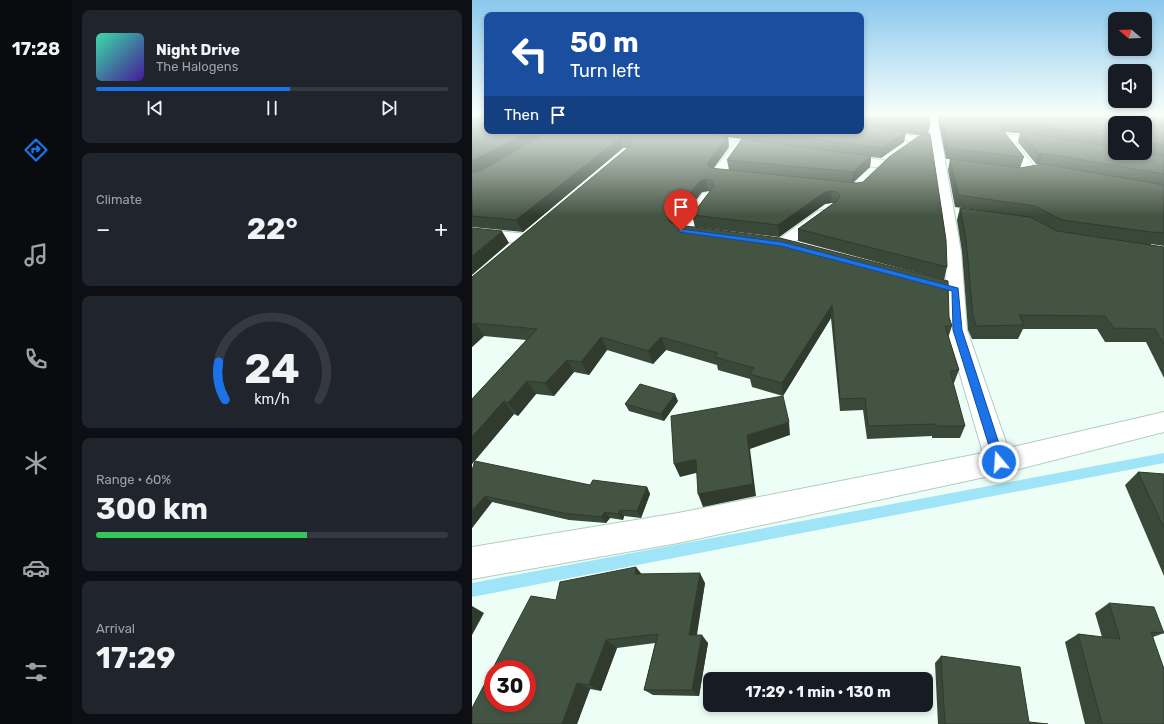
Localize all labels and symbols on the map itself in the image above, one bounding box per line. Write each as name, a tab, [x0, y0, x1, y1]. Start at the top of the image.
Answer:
north arrow	[1108, 12, 1152, 56]
pin	[664, 190, 698, 231]
position arrow	[978, 441, 1020, 483]
speed limit sign: 30	[484, 660, 536, 712]

